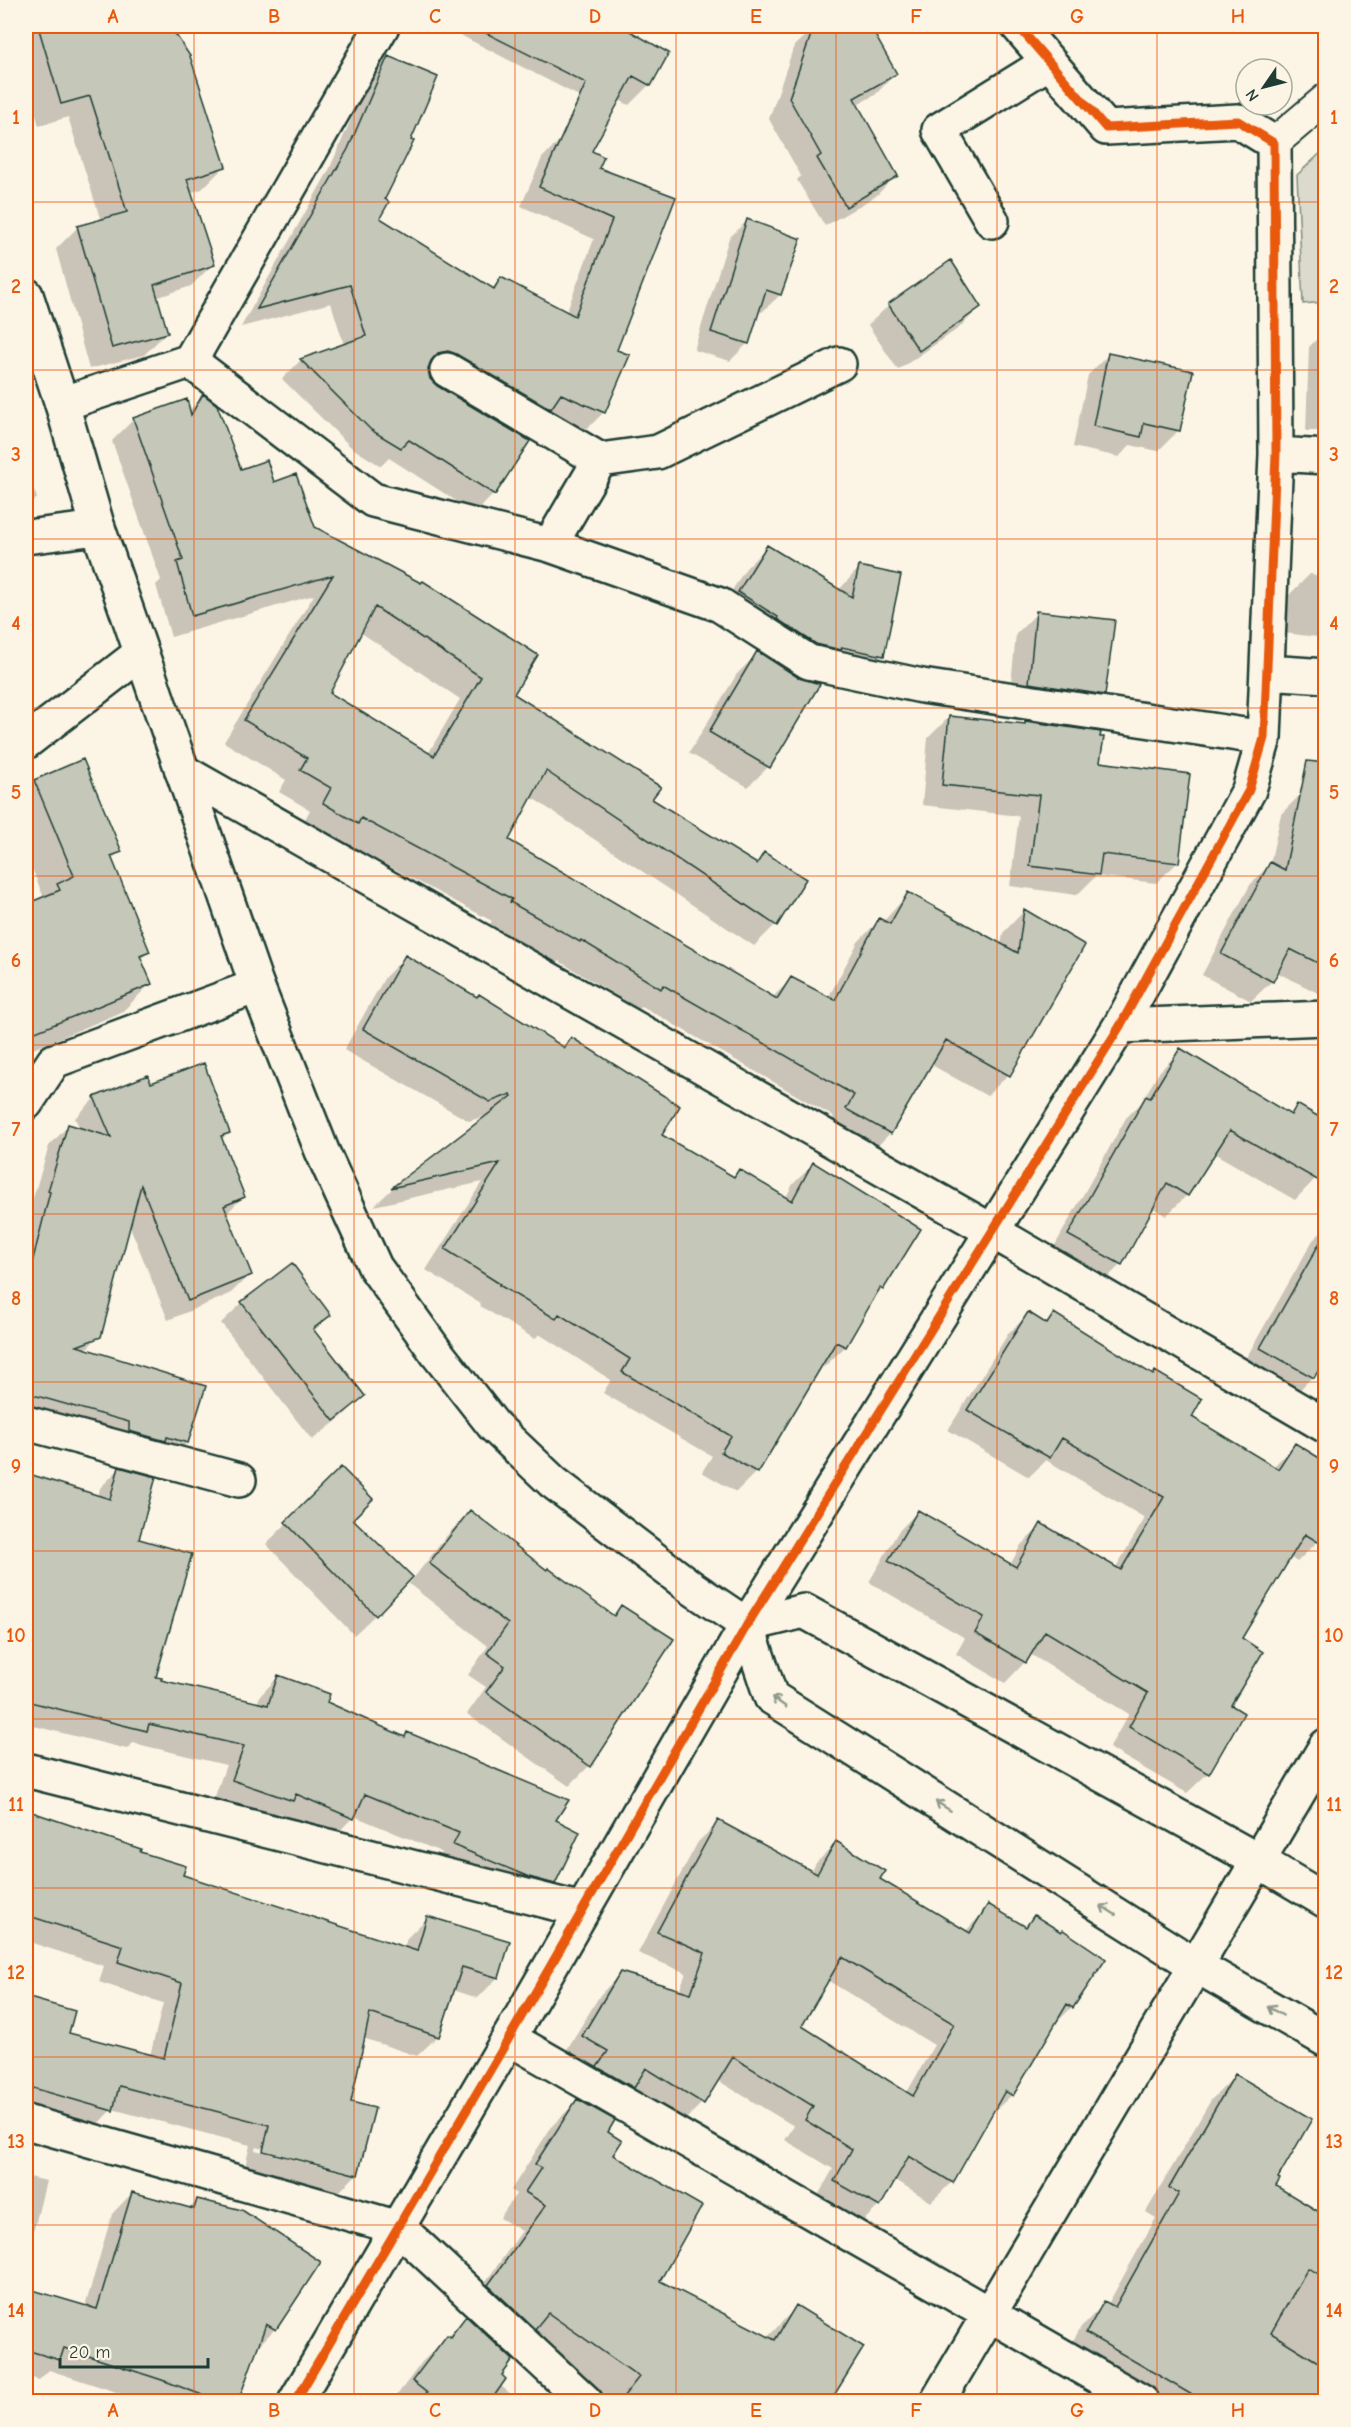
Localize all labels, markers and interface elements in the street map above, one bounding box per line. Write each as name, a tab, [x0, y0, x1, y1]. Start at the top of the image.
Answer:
text: A	[107, 5, 119, 28]
text: B	[268, 5, 280, 28]
text: C	[429, 5, 441, 28]
text: D	[589, 5, 601, 28]
text: E	[750, 5, 762, 28]
text: F	[910, 5, 922, 28]
text: G	[1070, 5, 1084, 28]
text: H	[1231, 5, 1245, 28]
north arrow	[1234, 57, 1294, 117]
text: N	[1242, 86, 1263, 104]
text: 1	[12, 106, 20, 129]
text: 1	[1330, 106, 1338, 129]
text: 2	[11, 275, 21, 298]
text: 2	[1329, 275, 1339, 298]
text: 3	[11, 443, 21, 466]
text: 3	[1329, 443, 1339, 466]
text: 4	[11, 612, 21, 635]
text: 4	[1329, 612, 1339, 635]
text: 5	[11, 781, 21, 804]
text: 5	[1329, 781, 1339, 804]
text: 6	[11, 949, 21, 972]
text: 6	[1329, 949, 1339, 972]
text: 7	[12, 1118, 21, 1141]
text: 7	[1330, 1118, 1339, 1141]
text: 8	[11, 1287, 21, 1310]
text: 8	[1329, 1287, 1339, 1310]
text: 9	[11, 1455, 21, 1478]
text: 9	[1329, 1455, 1339, 1478]
text: 10	[6, 1624, 26, 1647]
text: 10	[1324, 1624, 1344, 1647]
one-way arrow	[770, 1695, 787, 1708]
text: 11	[8, 1793, 24, 1816]
text: 11	[1326, 1793, 1342, 1816]
one-way arrow	[935, 1800, 952, 1812]
one-way arrow	[1100, 1904, 1117, 1916]
text: 12	[7, 1961, 25, 1984]
text: 12	[1325, 1961, 1343, 1984]
one-way arrow	[1267, 2005, 1284, 2017]
text: 13	[7, 2130, 25, 2153]
text: 13	[1325, 2130, 1343, 2153]
text: 14	[7, 2299, 25, 2322]
text: 14	[1325, 2299, 1343, 2322]
scale bar	[60, 2331, 208, 2369]
text: 20 m	[69, 2342, 110, 2363]
text: A	[107, 2399, 119, 2422]
text: B	[268, 2399, 280, 2422]
text: C	[429, 2399, 441, 2422]
text: D	[589, 2399, 601, 2422]
text: E	[750, 2399, 762, 2422]
text: F	[910, 2399, 922, 2422]
text: G	[1070, 2399, 1084, 2422]
text: H	[1231, 2399, 1245, 2422]

